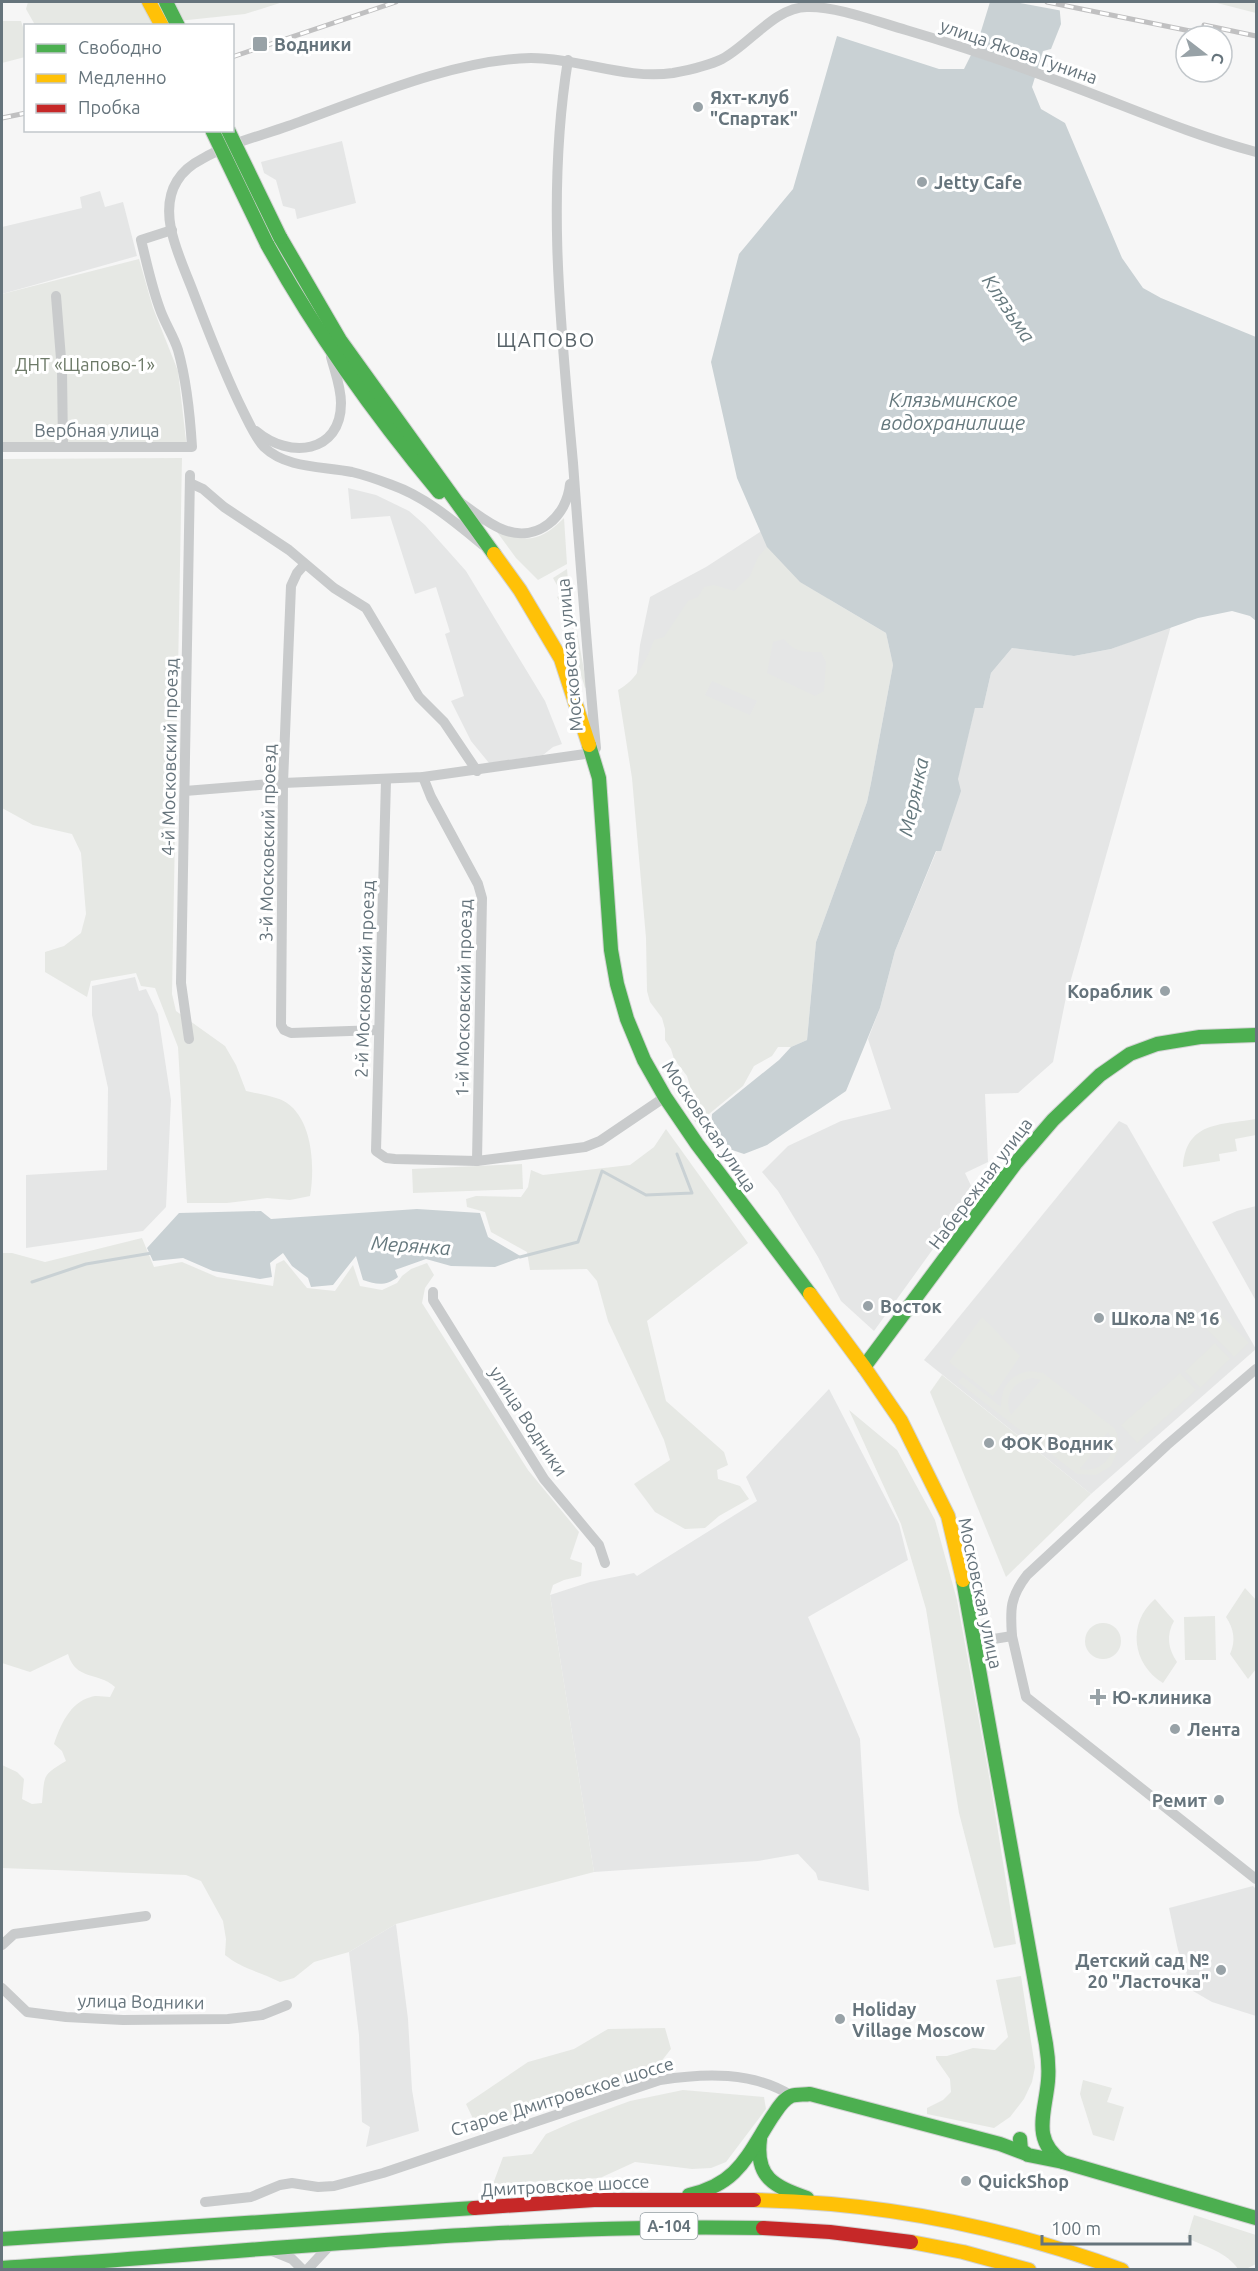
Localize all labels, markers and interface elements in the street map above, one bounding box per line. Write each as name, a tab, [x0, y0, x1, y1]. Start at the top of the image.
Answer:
street label: улица Якова Гунина	[938, 15, 1100, 87]
legend	[24, 24, 234, 132]
north arrow	[1174, 24, 1234, 84]
place label: Водники	[274, 34, 351, 54]
marker: Водники	[251, 35, 269, 53]
text: Свободно	[78, 37, 162, 57]
text: С	[1208, 51, 1228, 66]
text: Медленно	[78, 67, 167, 87]
place label: Яхт-клуб "Спартак"	[710, 87, 798, 128]
text: Пробка	[78, 97, 141, 117]
marker: Яхт-клуб "Спартак"	[691, 100, 705, 114]
place label: Jetty Cafe	[934, 172, 1022, 192]
marker: Jetty Cafe	[915, 175, 929, 189]
water label: Клязьма	[978, 270, 1040, 347]
district label: ЩАПОВО	[496, 328, 596, 351]
park label: ДНТ «Щапово-1»	[15, 354, 155, 374]
water label: Клязьминское водохранилище	[881, 388, 1025, 434]
street label: Вербная улица	[34, 420, 160, 440]
street label: Московская улица	[552, 577, 586, 733]
street label: 4-й Московский проезд	[157, 658, 181, 856]
street label: 3-й Московский проезд	[255, 744, 279, 942]
water label: Мерянка	[893, 755, 933, 838]
street label: 2-й Московский проезд	[351, 879, 377, 1078]
street label: 1-й Московский проезд	[451, 899, 475, 1097]
place label: Кораблик	[1067, 981, 1154, 1001]
marker: Кораблик	[1158, 984, 1172, 998]
street label: Московская улица	[659, 1057, 761, 1195]
street label: Набережная улица	[924, 1114, 1036, 1252]
water label: Мерянка	[370, 1231, 452, 1259]
place label: Восток	[880, 1296, 943, 1316]
marker: Восток	[861, 1299, 875, 1313]
place label: Школа № 16	[1111, 1308, 1219, 1328]
marker: Школа № 16	[1092, 1311, 1106, 1325]
street label: улица Водники	[486, 1362, 572, 1480]
place label: ФОК Водник	[1001, 1433, 1114, 1453]
marker: ФОК Водник	[982, 1436, 996, 1450]
street label: Московская улица	[955, 1516, 1007, 1670]
place label: Ю-клиника	[1112, 1687, 1212, 1707]
marker: Ю-клиника	[1089, 1688, 1107, 1706]
place label: Лента	[1187, 1719, 1241, 1739]
marker: Лента	[1168, 1722, 1182, 1736]
place label: Ремит	[1152, 1790, 1207, 1810]
marker: Ремит	[1212, 1793, 1226, 1807]
place label: Детский сад № 20 "Ласточка"	[1075, 1950, 1209, 1991]
marker: Детский сад № 20 "Ласточка"	[1214, 1963, 1228, 1977]
street label: улица Водники	[77, 1990, 205, 2012]
place label: Holiday Village Moscow	[852, 1999, 985, 2040]
marker: Holiday Village Moscow	[833, 2012, 847, 2026]
street label: Старое Дмитровское шоссе	[448, 2053, 676, 2139]
street label: Дмитровское шоссе	[480, 2171, 650, 2199]
place label: QuickShop	[978, 2171, 1069, 2191]
marker: QuickShop	[959, 2174, 973, 2188]
scale bar	[1042, 2208, 1190, 2246]
road number: А-104	[640, 2213, 698, 2239]
text: 100 m	[1051, 2218, 1101, 2238]

